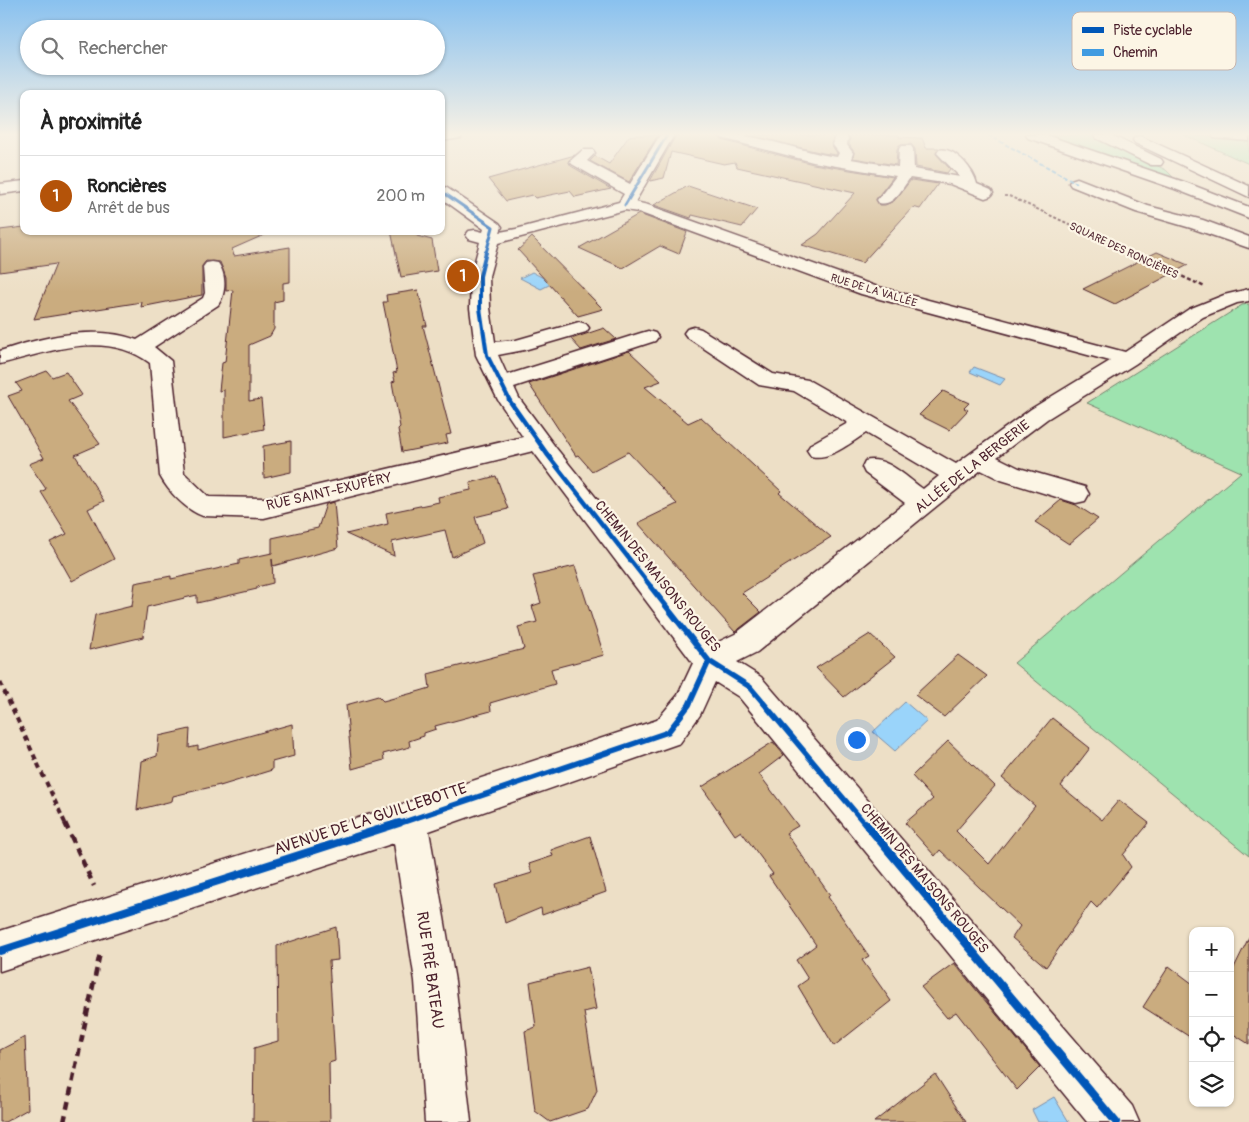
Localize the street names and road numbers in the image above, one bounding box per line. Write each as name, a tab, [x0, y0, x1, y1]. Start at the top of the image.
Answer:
street label: SQUARE DES RONCIÈRES	[1067, 219, 1180, 281]
street label: RUE DE LA VALLÉE	[829, 271, 919, 310]
street label: ALLÉE DE LA BERGERIE	[911, 415, 1033, 517]
street label: RUE SAINT-EXUPÉRY	[264, 468, 394, 514]
street label: CHEMIN DES MAISONS ROUGES	[591, 497, 724, 656]
street label: AVENUE DE LA GUILLEBOTTE	[271, 778, 469, 860]
street label: CHEMIN DES MAISONS ROUGES	[857, 800, 992, 957]
street label: RUE PRÉ BATEAU	[412, 910, 448, 1030]

